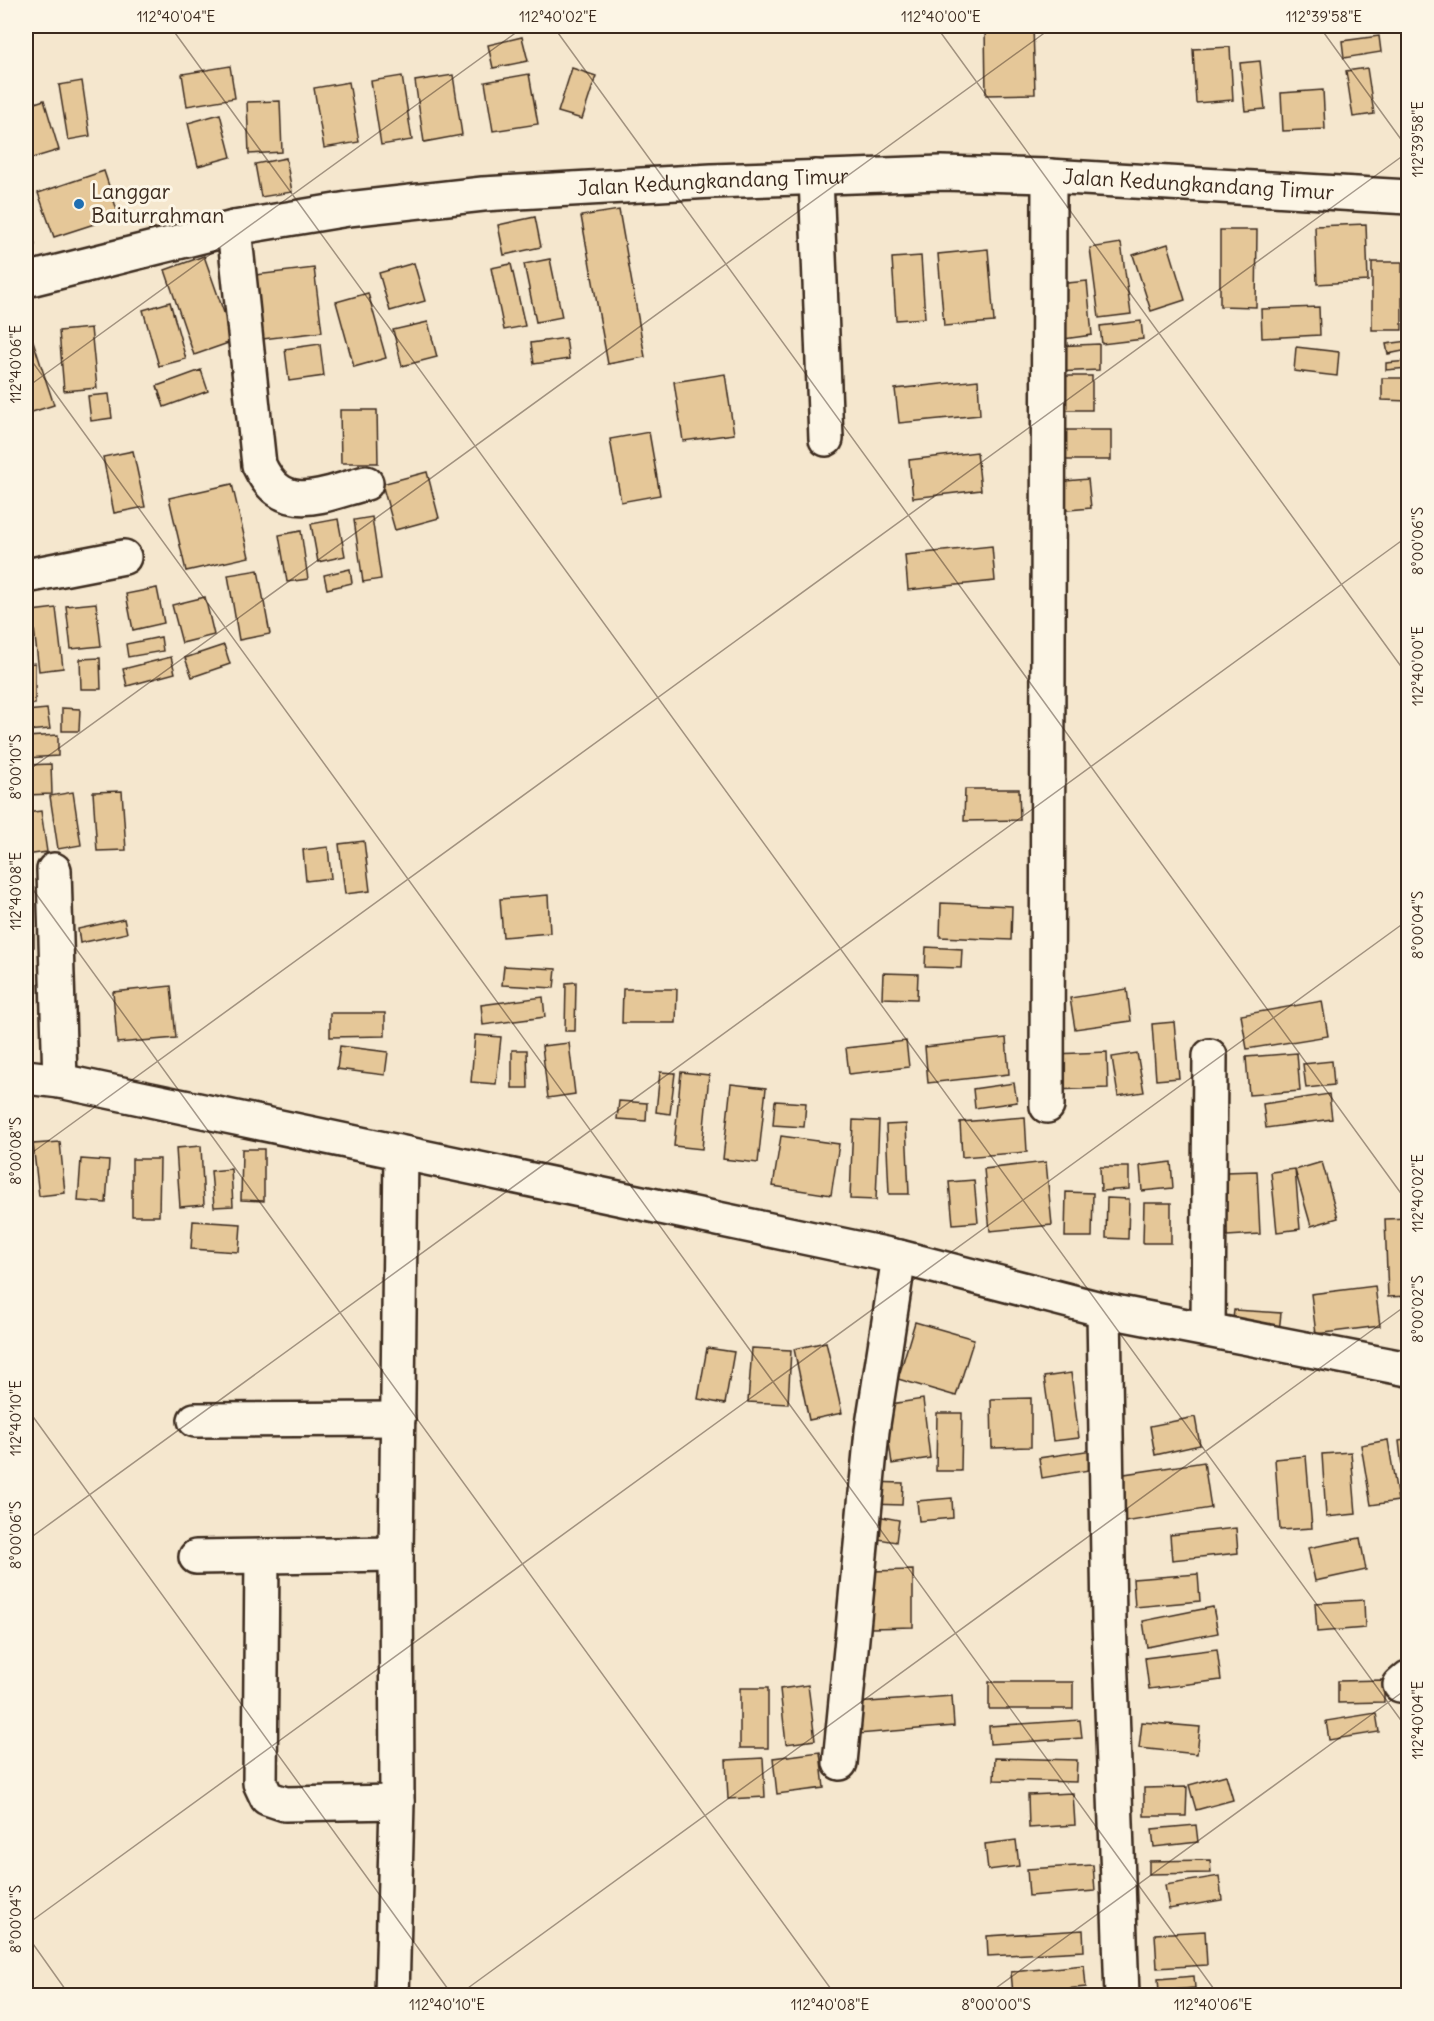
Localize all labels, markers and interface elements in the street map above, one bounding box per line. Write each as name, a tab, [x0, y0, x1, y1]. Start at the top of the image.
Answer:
text: 112°40'04"E	[137, 7, 216, 26]
text: 112°40'02"E	[519, 7, 597, 26]
text: 112°40'00"E	[901, 7, 981, 26]
text: 112°39'58"E	[1286, 7, 1362, 26]
text: 112°39'58"E	[1408, 101, 1427, 177]
street label: Jalan Kedungkandang Timur	[576, 162, 849, 202]
street label: Jalan Kedungkandang Timur	[1062, 163, 1335, 206]
place label: Langgar Baiturrahman	[91, 178, 224, 229]
marker: Langgar Baiturrahman	[72, 197, 86, 211]
text: 112°40'06"E	[6, 324, 25, 403]
text: 8°00'06"S	[1408, 507, 1427, 575]
text: 112°40'00"E	[1408, 626, 1427, 706]
text: 8°00'10"S	[6, 734, 25, 800]
text: 112°40'08"E	[6, 851, 25, 930]
text: 8°00'04"S	[1408, 891, 1427, 959]
text: 8°00'08"S	[6, 1117, 25, 1185]
text: 112°40'02"E	[1408, 1154, 1427, 1232]
text: 8°00'02"S	[1408, 1275, 1427, 1343]
text: 112°40'10"E	[6, 1380, 25, 1456]
text: 8°00'06"S	[6, 1501, 25, 1569]
text: 112°40'04"E	[1408, 1680, 1427, 1759]
text: 8°00'04"S	[6, 1885, 25, 1953]
text: 112°40'10"E	[409, 1995, 485, 2014]
text: 112°40'08"E	[791, 1995, 870, 2014]
text: 8°00'00"S	[961, 1995, 1031, 2014]
text: 112°40'06"E	[1174, 1995, 1253, 2014]

